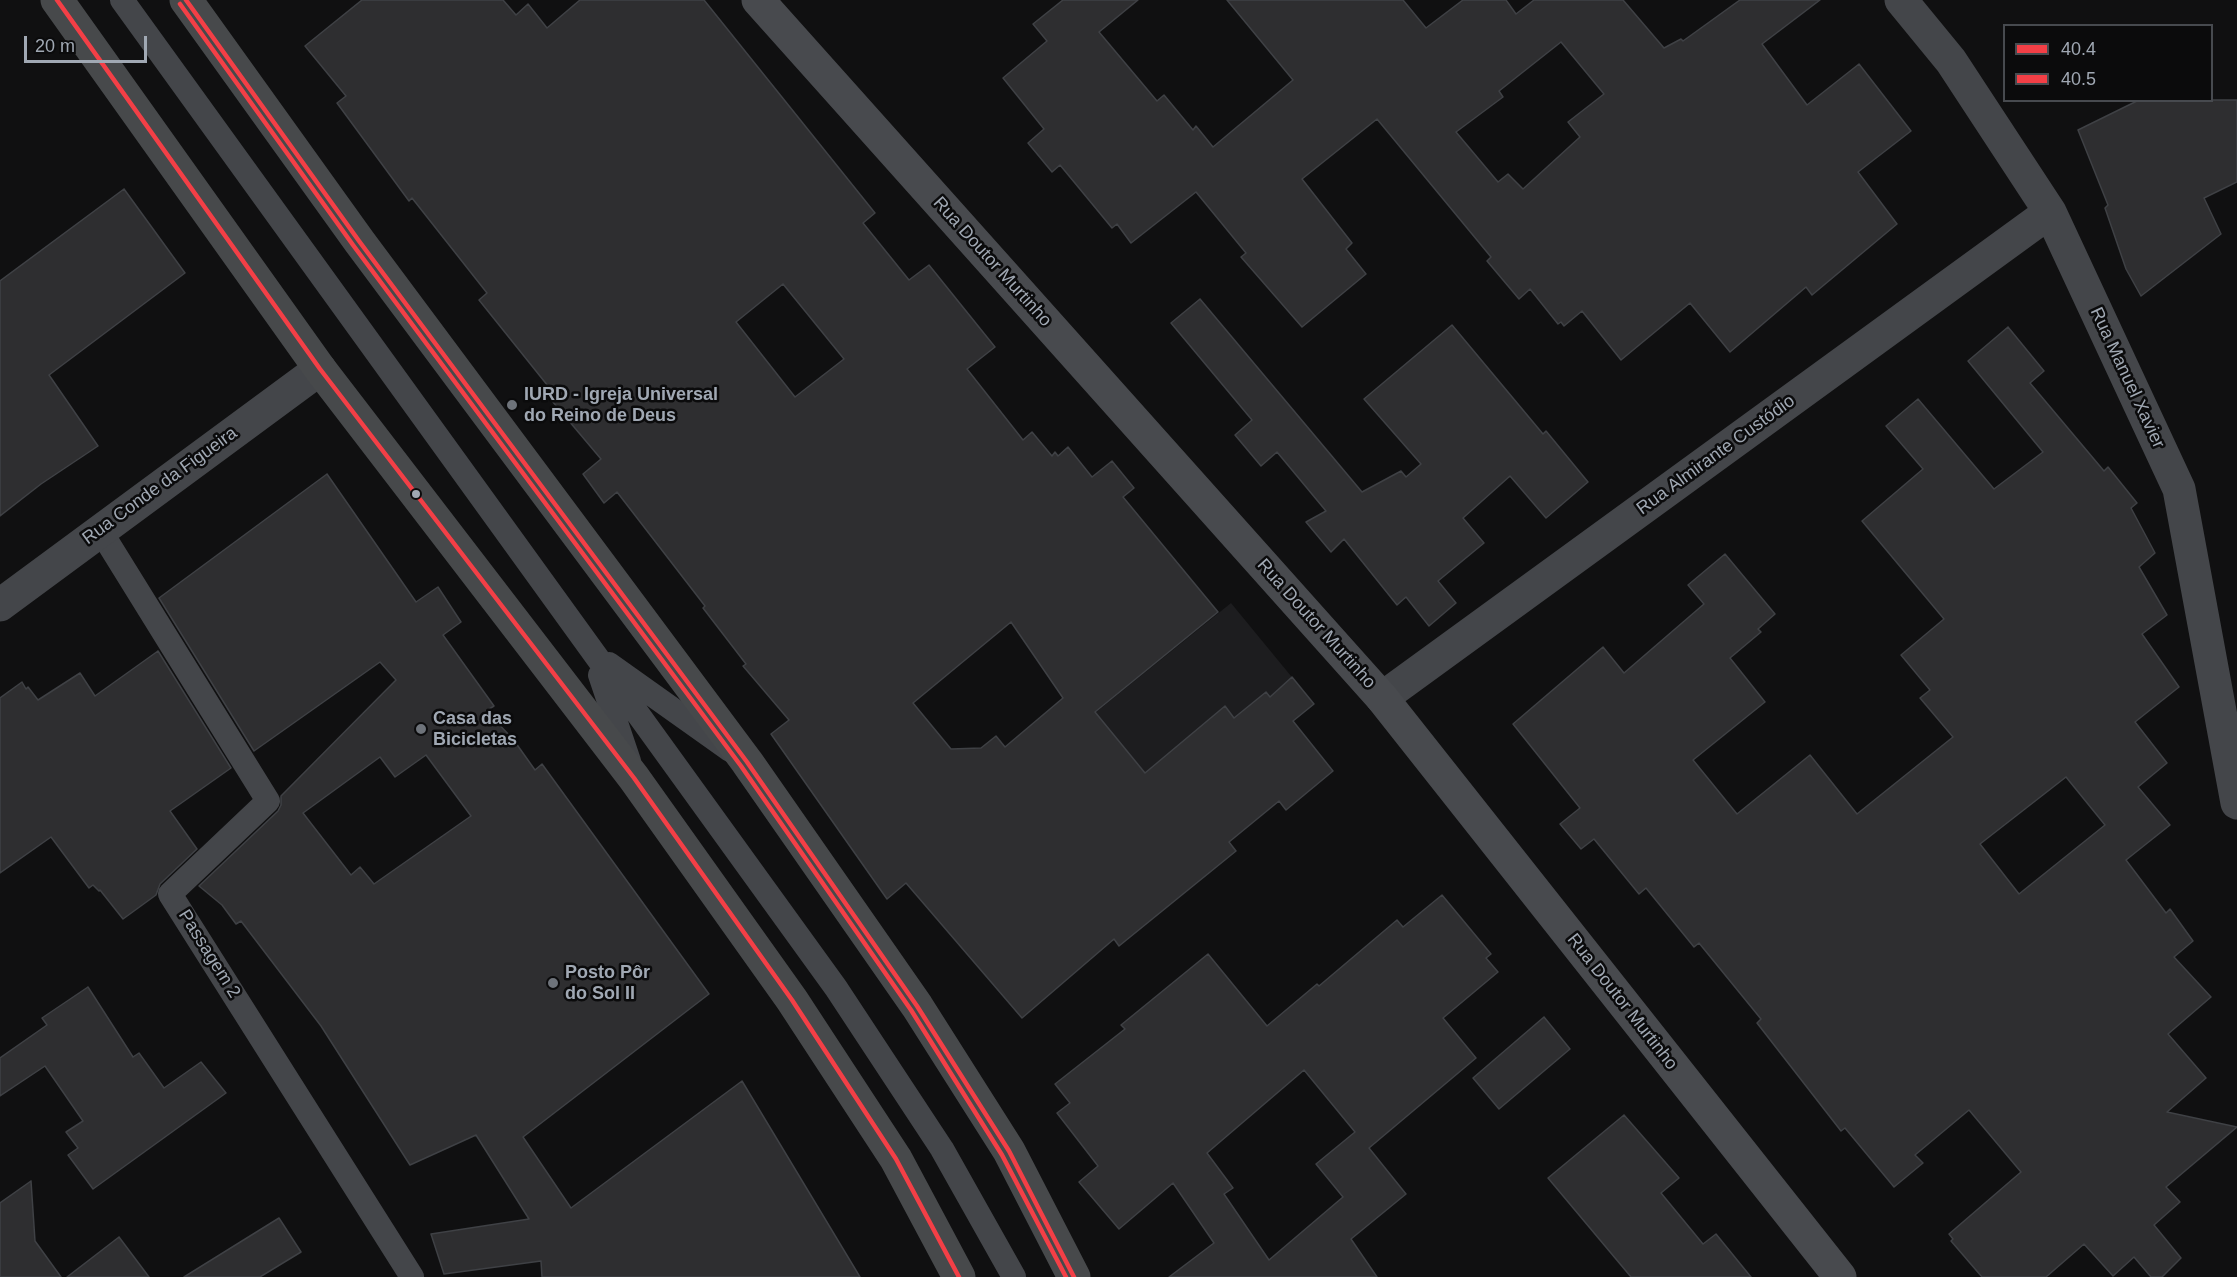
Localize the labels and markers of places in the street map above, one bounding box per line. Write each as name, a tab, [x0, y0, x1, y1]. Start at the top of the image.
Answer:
place label: IURD - Igreja Universal do Reino de Deus	[524, 384, 718, 426]
marker: IURD - Igreja Universal do Reino de Deus	[505, 398, 519, 412]
unlabelled marker	[410, 488, 422, 500]
place label: Casa das Bicicletas	[433, 708, 517, 750]
marker: Casa das Bicicletas	[414, 722, 428, 736]
place label: Posto Pôr do Sol II	[565, 962, 650, 1004]
marker: Posto Pôr do Sol II	[546, 976, 560, 990]

